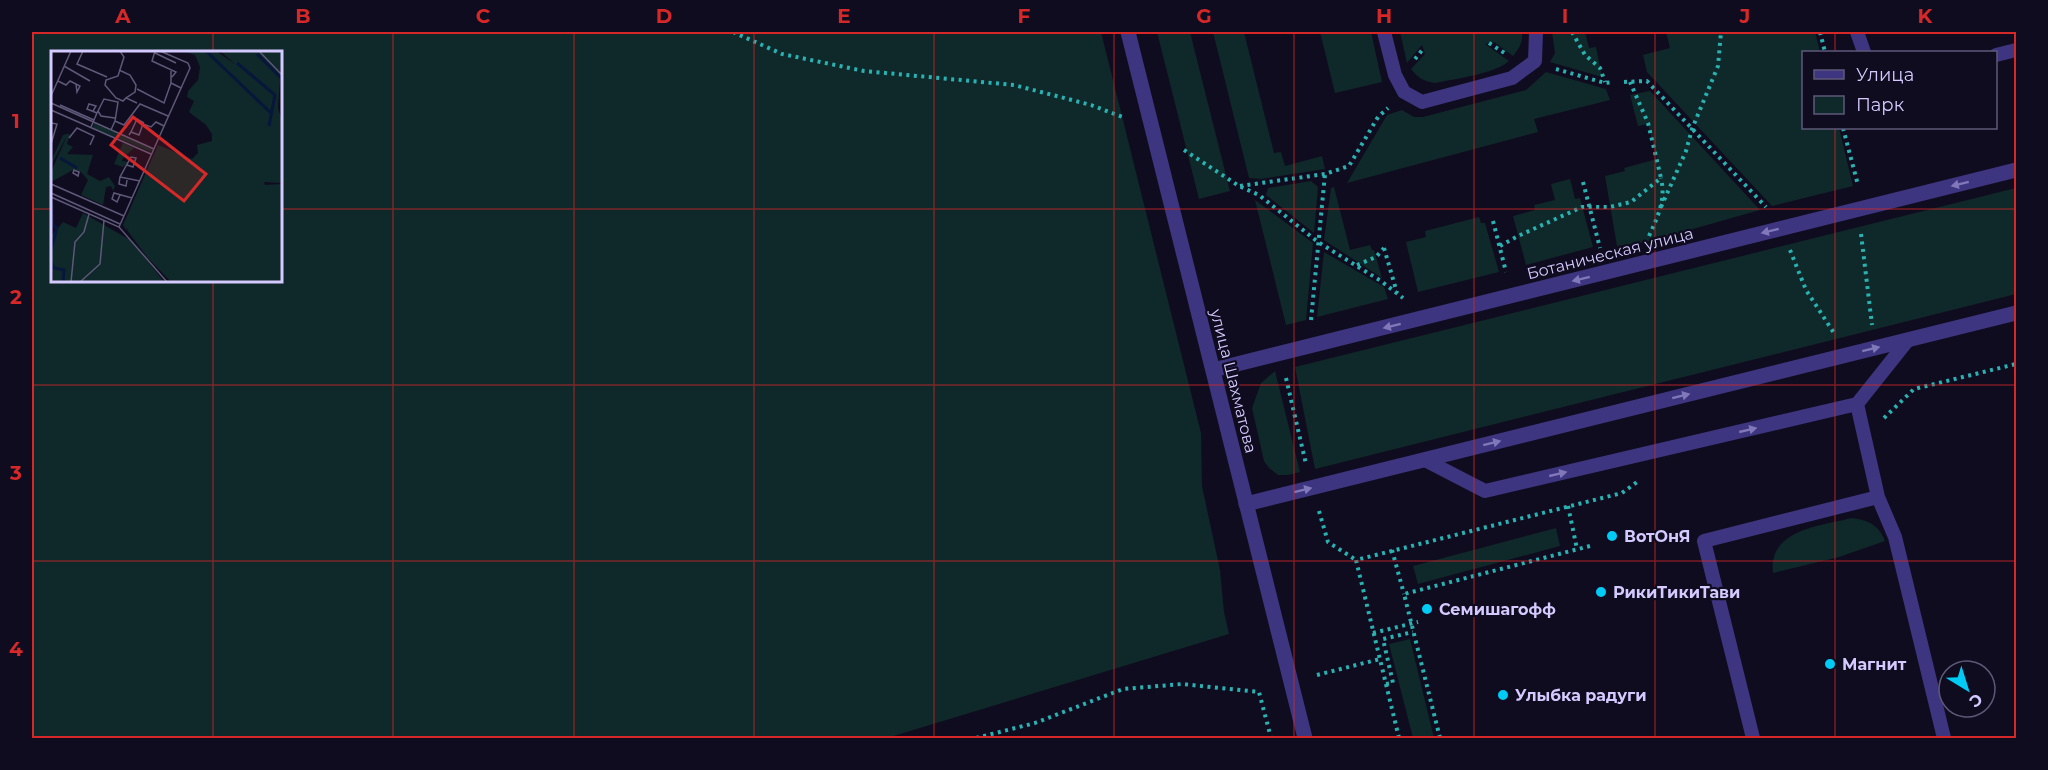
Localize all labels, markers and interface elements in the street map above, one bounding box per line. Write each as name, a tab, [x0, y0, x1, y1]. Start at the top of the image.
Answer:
text: A	[114, 4, 131, 28]
text: B	[295, 4, 311, 28]
text: C	[476, 4, 491, 28]
text: D	[656, 4, 672, 28]
text: E	[837, 4, 851, 28]
text: F	[1018, 4, 1031, 28]
text: G	[1196, 4, 1212, 28]
text: H	[1376, 4, 1392, 28]
text: I	[1562, 4, 1568, 28]
text: J	[1739, 4, 1750, 28]
text: K	[1918, 4, 1934, 28]
inset map	[51, 51, 282, 282]
legend	[1802, 51, 1997, 129]
text: Улица	[1856, 64, 1914, 86]
text: Парк	[1856, 94, 1905, 116]
text: 1	[12, 109, 20, 133]
one-way arrow	[1951, 180, 1969, 190]
street label: Ботаническая улица	[1525, 224, 1695, 283]
one-way arrow	[1761, 227, 1780, 237]
one-way arrow	[1572, 274, 1590, 284]
text: 2	[10, 285, 22, 309]
street label: улица Шахматова	[1206, 306, 1261, 455]
one-way arrow	[1383, 322, 1401, 332]
one-way arrow	[1862, 344, 1880, 354]
one-way arrow	[1672, 391, 1691, 401]
one-way arrow	[1738, 424, 1757, 434]
one-way arrow	[1483, 438, 1501, 447]
text: 3	[9, 461, 22, 485]
one-way arrow	[1548, 469, 1567, 478]
one-way arrow	[1294, 484, 1312, 494]
place label: ВотОнЯ	[1624, 527, 1690, 546]
marker: ВотОнЯ	[1605, 529, 1619, 543]
place label: РикиТикиТави	[1613, 583, 1740, 602]
marker: РикиТикиТави	[1594, 585, 1608, 599]
place label: Семишагофф	[1439, 600, 1556, 619]
marker: Семишагофф	[1420, 602, 1434, 616]
text: 4	[9, 637, 23, 661]
place label: Магнит	[1842, 655, 1907, 674]
marker: Магнит	[1823, 657, 1837, 671]
north arrow	[1937, 659, 1997, 719]
place label: Улыбка радуги	[1515, 686, 1647, 705]
marker: Улыбка радуги	[1496, 688, 1510, 702]
text: С	[1965, 689, 1986, 712]

